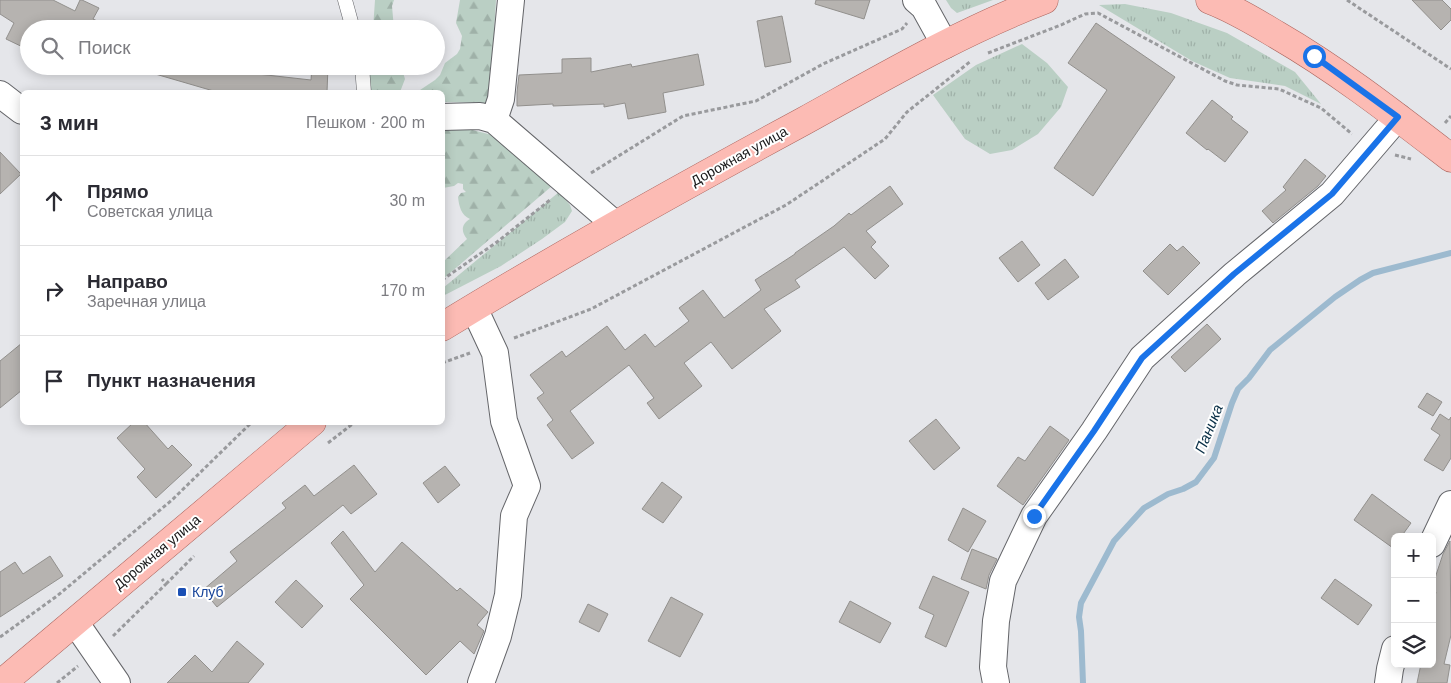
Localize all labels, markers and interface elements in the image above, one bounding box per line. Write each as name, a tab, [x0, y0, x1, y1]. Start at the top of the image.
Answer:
search box	[20, 20, 445, 75]
icon: search	[38, 34, 66, 62]
text: Поиск	[78, 37, 131, 58]
route start	[1303, 45, 1326, 68]
text: 3 мин	[40, 111, 99, 134]
text: Пешком · 200 m	[306, 114, 425, 131]
street label: Дорожная улица	[688, 123, 790, 189]
text: Прямо	[87, 181, 149, 202]
icon: ahead	[40, 187, 68, 215]
text: 30 m	[389, 192, 425, 209]
text: Советская улица	[87, 203, 213, 220]
text: Направо	[87, 271, 168, 292]
icon: right	[40, 277, 68, 305]
text: 170 m	[381, 282, 425, 299]
text: Заречная улица	[87, 293, 206, 310]
icon: arrive	[40, 367, 68, 395]
text: Пункт назначения	[87, 370, 256, 391]
water label: Паника	[1191, 402, 1226, 456]
route end	[1023, 505, 1046, 528]
street label: Дорожная улица	[111, 511, 204, 593]
map controls	[1391, 533, 1436, 668]
button: +	[1391, 533, 1436, 578]
button: −	[1391, 578, 1436, 623]
place label: Клуб	[192, 584, 224, 600]
marker: Клуб	[176, 586, 188, 598]
button: layers	[1391, 623, 1436, 668]

